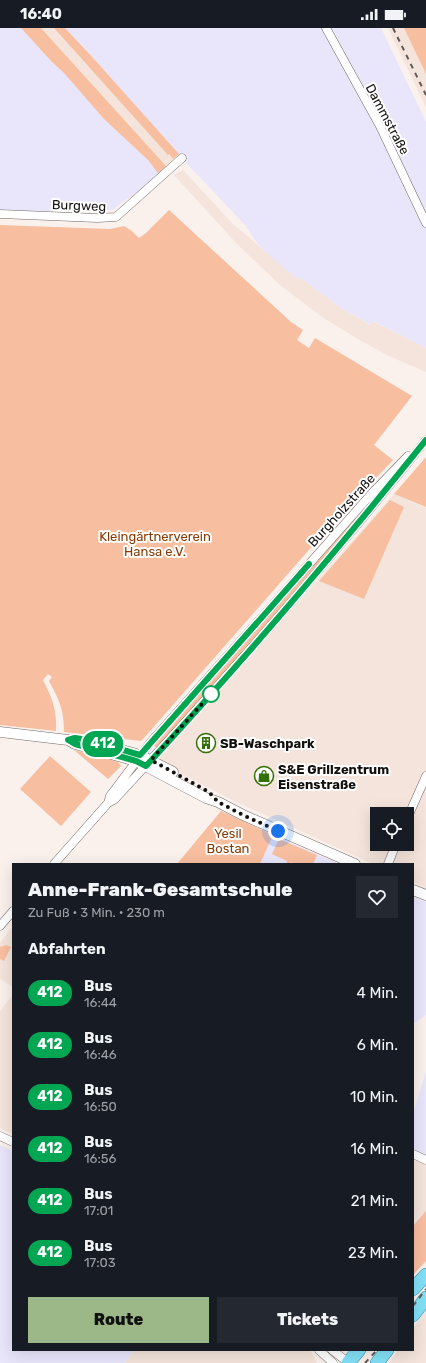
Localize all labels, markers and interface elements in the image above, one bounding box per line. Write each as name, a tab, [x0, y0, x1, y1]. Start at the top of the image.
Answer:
text: 16:40	[20, 5, 62, 23]
street label: Dammstraße	[363, 81, 412, 157]
street label: Burgweg	[52, 197, 106, 215]
street label: Burgholzstraße	[305, 471, 379, 551]
park label: Kleingärtnerverein Hansa e.V.	[99, 529, 211, 559]
unlabelled marker	[202, 685, 220, 703]
line badge: 412	[80, 731, 126, 757]
building icon: SB-Waschpark	[195, 732, 217, 754]
text: 412	[90, 735, 116, 752]
place label: SB-Waschpark	[220, 736, 315, 751]
place label: S&E Grillzentrum Eisenstraße	[278, 762, 389, 792]
shop icon: S&E Grillzentrum Eisenstraße	[253, 765, 275, 787]
map controls	[370, 807, 414, 851]
button: locate	[370, 807, 414, 851]
your location	[268, 821, 288, 841]
park label: Yesil Bostan	[207, 826, 249, 856]
button: heart	[356, 876, 398, 918]
text: Anne-Frank-Gesamtschule	[28, 878, 293, 901]
text: Zu Fuß · 3 Min. · 230 m	[28, 905, 165, 920]
text: Abfahrten	[28, 940, 106, 958]
text: Bus	[84, 977, 112, 995]
text: 412	[37, 984, 63, 1001]
text: 4 Min.	[357, 984, 398, 1002]
text: 16:44	[84, 995, 117, 1010]
text: Bus	[84, 1029, 112, 1047]
text: 412	[37, 1036, 63, 1053]
text: 6 Min.	[357, 1036, 398, 1054]
text: 16:46	[84, 1047, 117, 1062]
text: Bus	[84, 1081, 112, 1099]
text: 412	[37, 1088, 63, 1105]
text: 10 Min.	[350, 1088, 398, 1106]
text: 16:50	[84, 1099, 117, 1114]
text: Bus	[84, 1133, 112, 1151]
text: 412	[37, 1140, 63, 1157]
text: 16 Min.	[350, 1140, 398, 1158]
text: 16:56	[84, 1151, 116, 1166]
text: Bus	[84, 1185, 112, 1203]
text: 412	[37, 1192, 63, 1209]
text: 21 Min.	[351, 1192, 398, 1210]
text: 17:01	[84, 1203, 113, 1218]
text: Bus	[84, 1237, 112, 1255]
text: 412	[37, 1244, 63, 1261]
text: 23 Min.	[348, 1244, 398, 1262]
text: 17:03	[84, 1255, 116, 1270]
button: Route	[28, 1297, 209, 1343]
button: Tickets	[217, 1297, 398, 1343]

